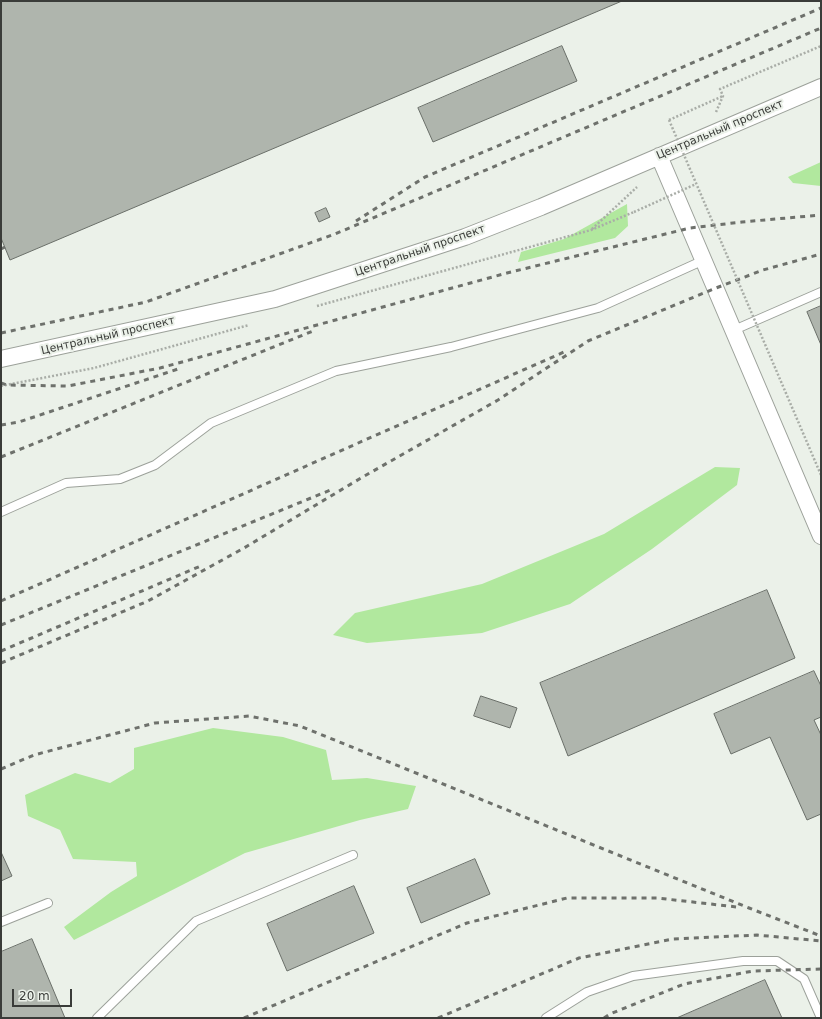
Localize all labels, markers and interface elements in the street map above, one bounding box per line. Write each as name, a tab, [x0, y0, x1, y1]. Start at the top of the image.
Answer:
street label: Центральный проспект	[655, 97, 785, 163]
street label: Центральный проспект	[353, 223, 487, 279]
street label: Центральный проспект	[40, 314, 176, 358]
scale bar	[14, 981, 74, 1007]
text: 20 m	[19, 989, 50, 1003]

